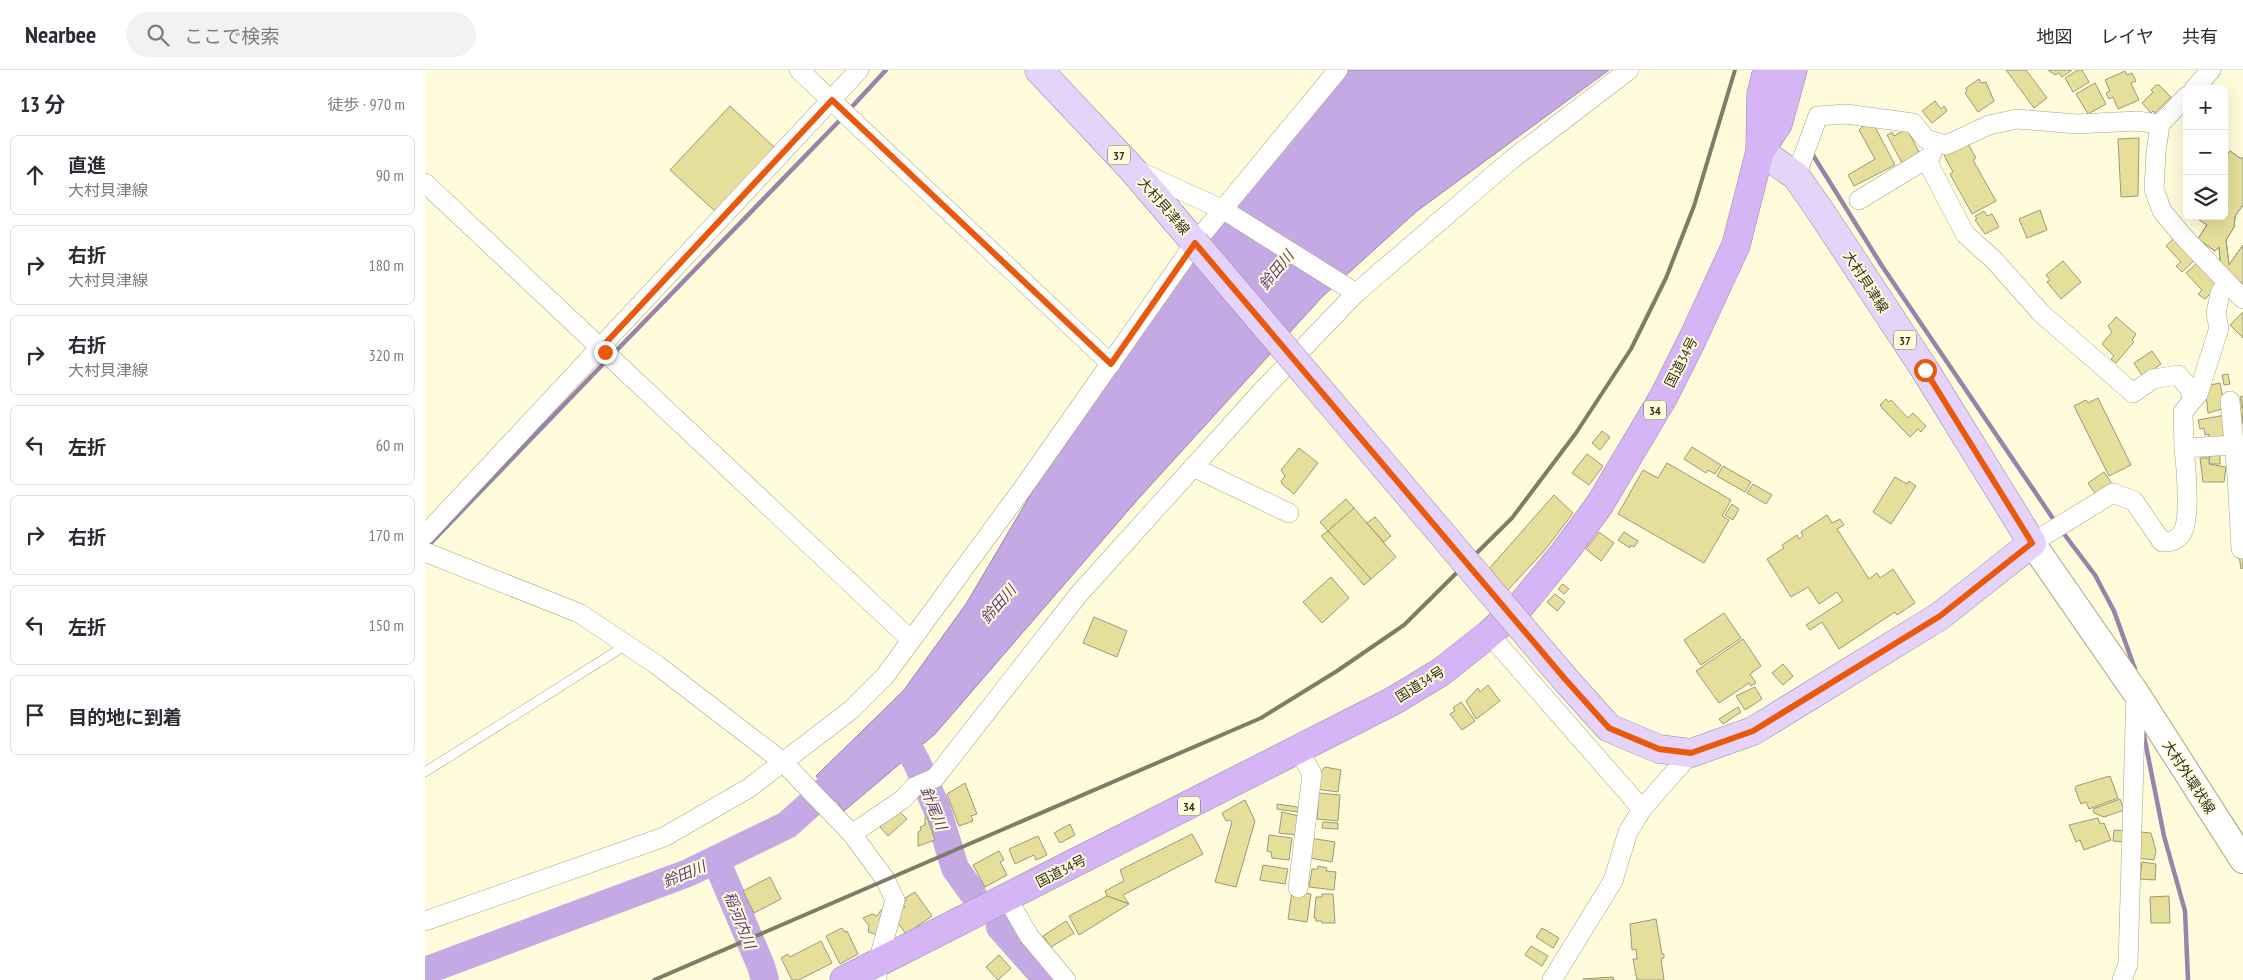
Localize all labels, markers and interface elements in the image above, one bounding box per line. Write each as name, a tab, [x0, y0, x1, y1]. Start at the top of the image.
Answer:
search box	[126, 12, 476, 57]
text: Nearbee	[25, 19, 96, 50]
icon: search	[144, 21, 172, 49]
text: ここで検索	[184, 24, 279, 48]
text: 地図	[2037, 25, 2073, 48]
text: レイヤ	[2101, 25, 2154, 48]
text: 共有	[2182, 25, 2218, 48]
map controls	[2183, 85, 2228, 220]
button: +	[2183, 85, 2228, 130]
text: 13 分	[20, 91, 65, 118]
text: 徒歩 · 970 m	[327, 94, 405, 114]
button: −	[2183, 130, 2228, 175]
road number: 37	[1108, 146, 1130, 164]
text: 直進	[68, 153, 106, 177]
icon: ahead	[21, 161, 49, 189]
text: 90 m	[376, 165, 404, 185]
street label: 大村貝津線	[1134, 174, 1194, 238]
button: layers	[2183, 175, 2228, 220]
text: 大村貝津線	[68, 180, 148, 200]
text: 右折	[68, 243, 106, 267]
water label: 鈴田川	[1254, 245, 1299, 293]
street label: 大村貝津線	[1839, 248, 1893, 316]
icon: right	[21, 251, 49, 279]
text: 180 m	[369, 255, 404, 275]
text: 大村貝津線	[68, 270, 148, 290]
road number: 37	[1894, 330, 1916, 350]
text: 右折	[68, 333, 106, 357]
street label: 国道34号	[1661, 334, 1701, 390]
icon: right	[21, 341, 49, 369]
route end	[594, 341, 617, 364]
text: 320 m	[369, 345, 404, 365]
route start	[1914, 359, 1937, 382]
text: 大村貝津線	[68, 360, 148, 380]
road number: 34	[1644, 400, 1666, 420]
icon: left	[21, 431, 49, 459]
text: 左折	[68, 435, 106, 459]
text: 60 m	[376, 435, 404, 455]
icon: right	[21, 521, 49, 549]
text: 右折	[68, 525, 106, 549]
text: 170 m	[369, 525, 404, 545]
water label: 鈴田川	[976, 579, 1021, 627]
icon: left	[21, 611, 49, 639]
text: 左折	[68, 615, 106, 639]
text: 150 m	[369, 615, 404, 635]
street label: 国道34号	[1392, 662, 1448, 706]
icon: arrive	[21, 701, 49, 729]
text: 目的地に到着	[68, 705, 182, 729]
street label: 大村外環状線	[2159, 737, 2219, 817]
water label: 針尾川	[917, 784, 952, 834]
road number: 34	[1178, 796, 1200, 816]
street label: 国道34号	[1033, 851, 1089, 891]
water label: 鈴田川	[660, 856, 710, 892]
water label: 稲河内川	[720, 889, 761, 953]

